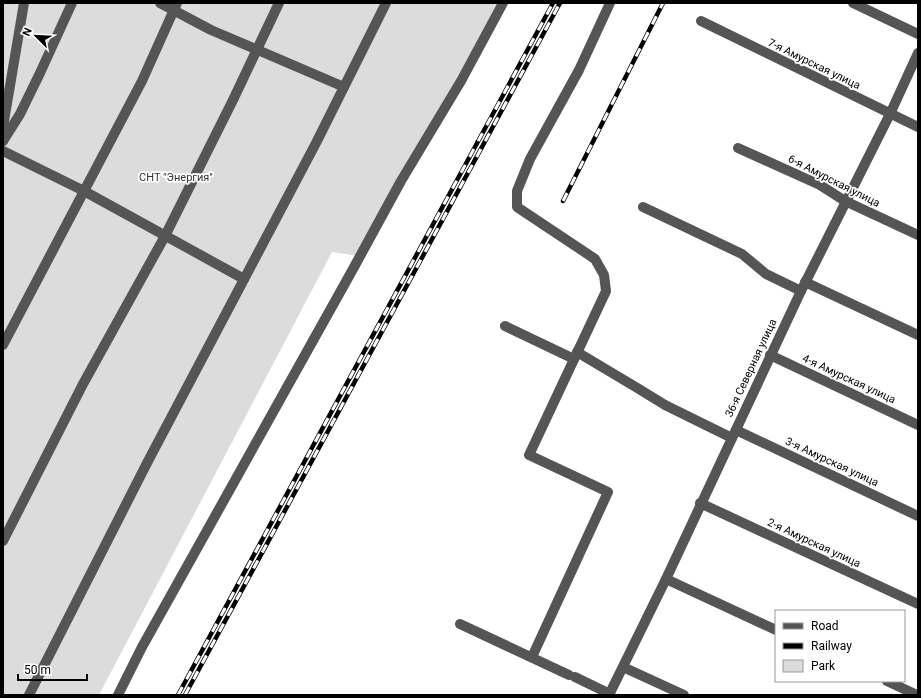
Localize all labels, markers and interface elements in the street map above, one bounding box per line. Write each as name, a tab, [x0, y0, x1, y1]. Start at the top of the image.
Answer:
north arrow	[16, 16, 56, 56]
text: N	[20, 26, 35, 38]
street label: 7-я Амурская улица	[766, 36, 862, 92]
street label: 6-я Амурская улица	[786, 152, 882, 210]
park label: СНТ "Энергия"	[139, 171, 213, 184]
street label: 36-я Северная улица	[723, 317, 779, 419]
street label: 4-я Амурская улица	[800, 352, 898, 406]
street label: 3-я Амурская улица	[783, 435, 881, 489]
street label: 2-я Амурская улица	[765, 516, 863, 570]
legend	[775, 610, 905, 682]
text: Road	[811, 619, 839, 633]
text: Railway	[811, 639, 852, 653]
scale bar	[18, 656, 87, 682]
text: Park	[811, 659, 836, 673]
text: 50 m	[24, 663, 51, 677]

